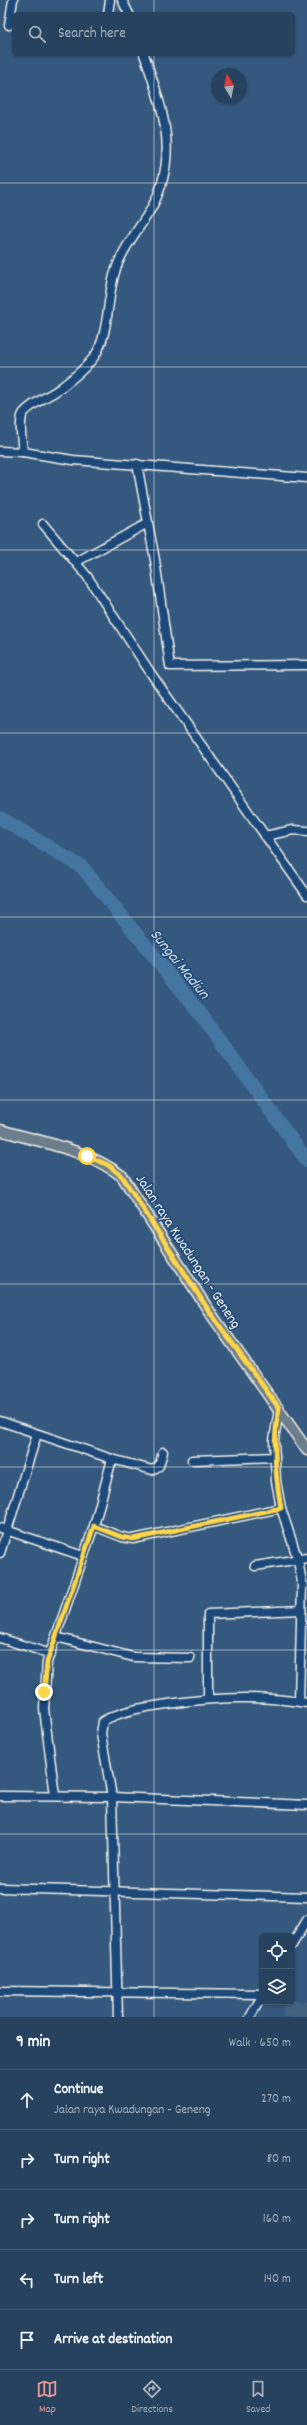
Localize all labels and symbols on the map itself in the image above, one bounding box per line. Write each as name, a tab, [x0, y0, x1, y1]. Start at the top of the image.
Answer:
north arrow	[211, 68, 247, 104]
water label: Sungai Madiun	[144, 925, 215, 1005]
route start	[78, 1147, 96, 1165]
street label: Jalan raya Kwadungan - Geneng	[129, 1170, 246, 1334]
route end	[35, 1683, 53, 1701]

